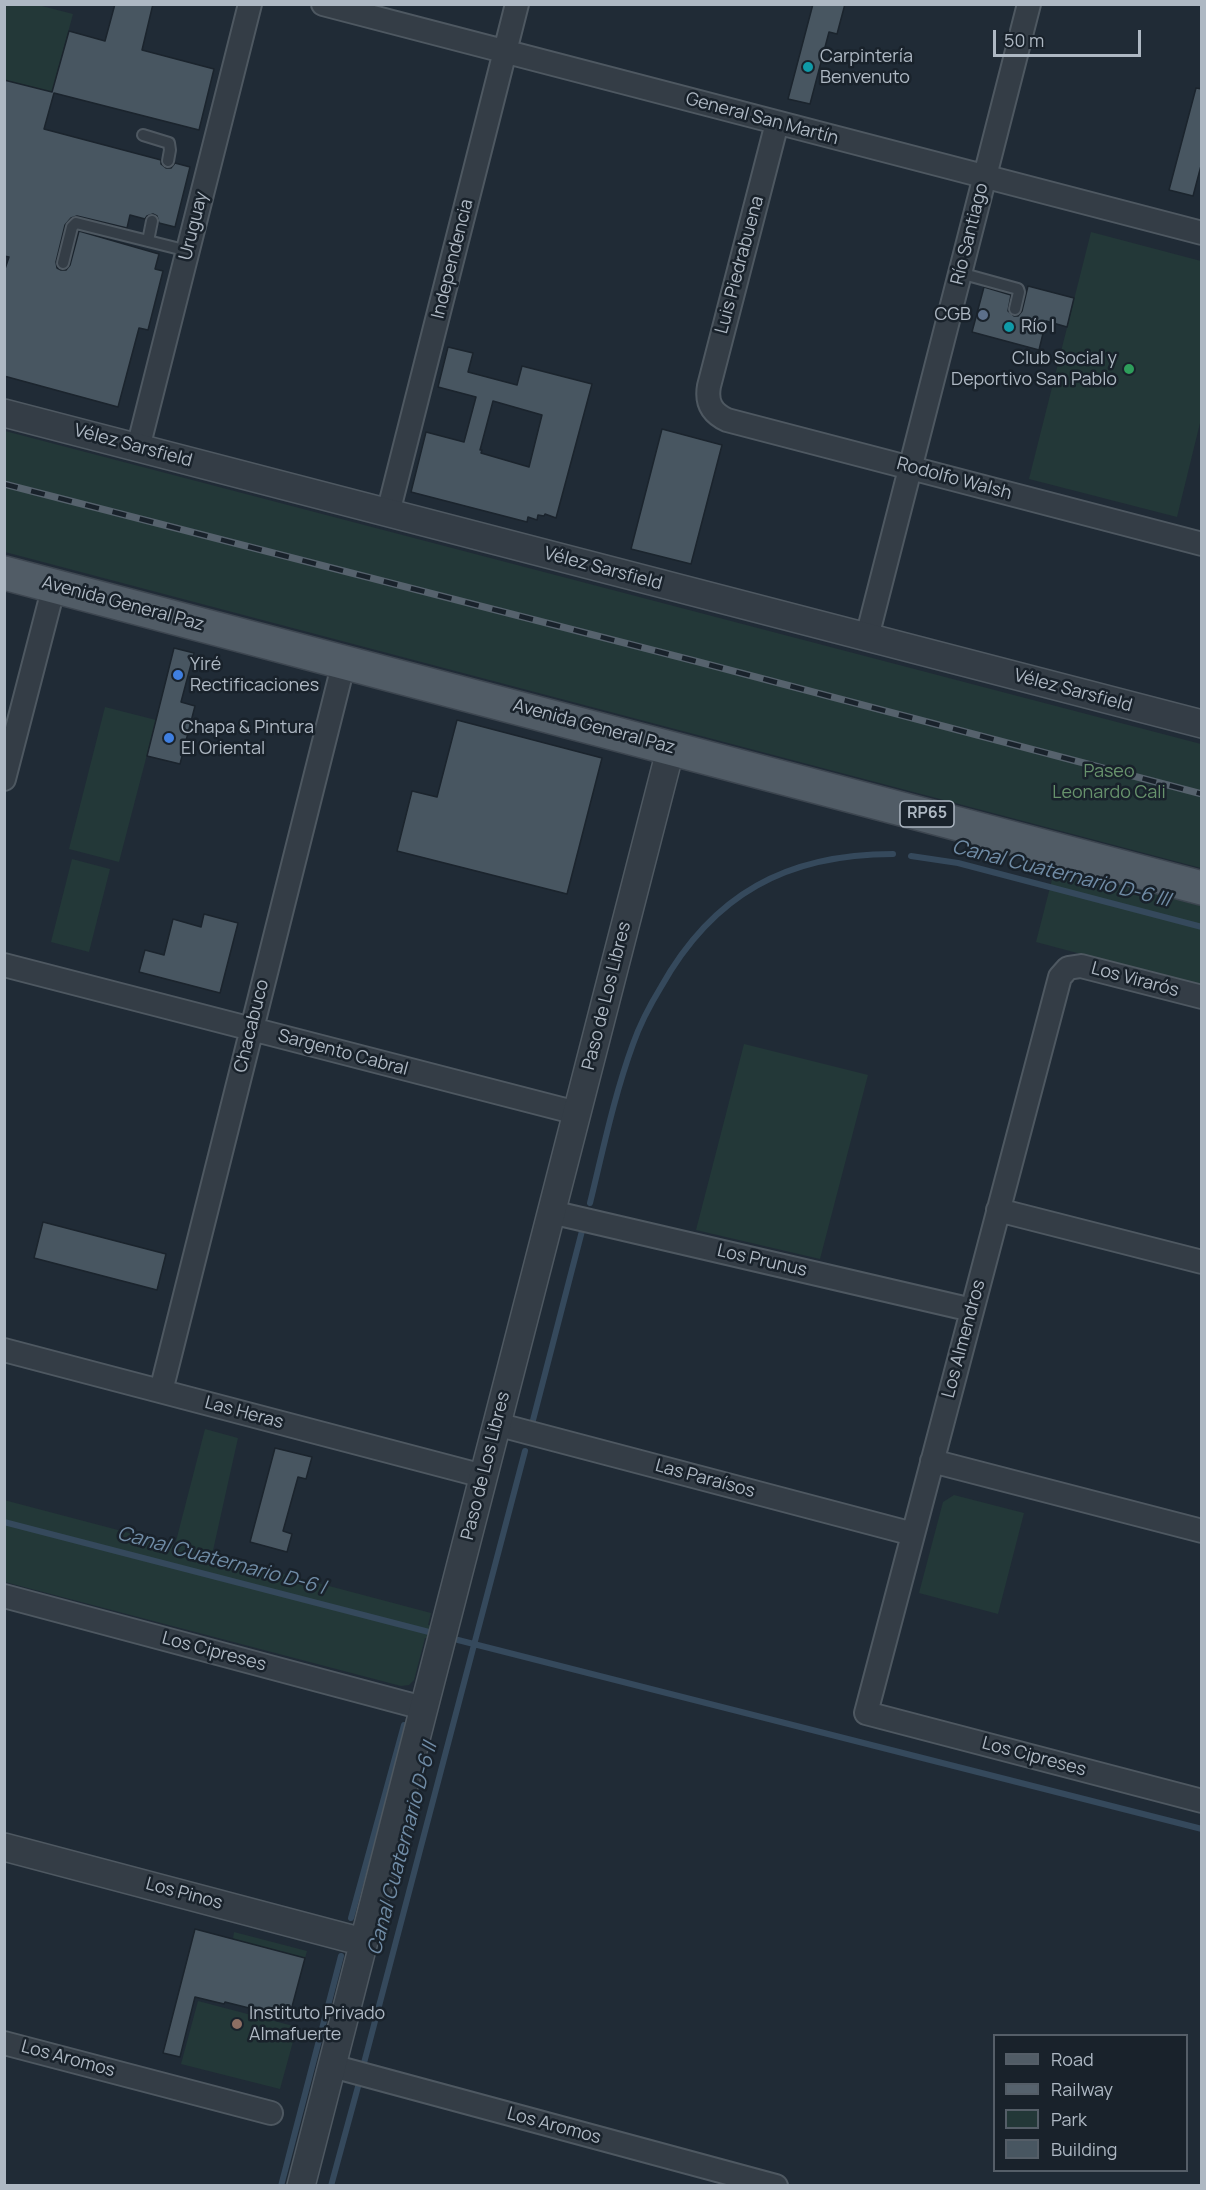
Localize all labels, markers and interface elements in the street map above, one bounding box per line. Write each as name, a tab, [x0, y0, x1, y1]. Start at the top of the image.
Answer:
scale bar	[996, 18, 1144, 56]
text: 50 m	[1004, 28, 1044, 52]
place label: Carpintería Benvenuto	[820, 46, 913, 88]
marker: Carpintería Benvenuto	[801, 60, 815, 74]
street label: General San Martín	[683, 88, 841, 150]
street label: Río Santiago	[947, 181, 993, 287]
street label: Uruguay	[175, 189, 213, 263]
street label: Luis Piedrabuena	[711, 194, 769, 336]
street label: Independencia	[428, 197, 478, 321]
place label: CGB	[934, 304, 971, 326]
marker: CGB	[976, 308, 990, 322]
place label: Río I	[1021, 316, 1055, 338]
marker: Río I	[1002, 320, 1016, 334]
place label: Club Social y Deportivo San Pablo	[951, 348, 1117, 391]
marker: Club Social y Deportivo San Pablo	[1122, 362, 1136, 376]
street label: Vélez Sarsfield	[72, 420, 194, 472]
street label: Rodolfo Walsh	[894, 453, 1014, 505]
street label: Vélez Sarsfield	[542, 543, 664, 595]
street label: Avenida General Paz	[40, 572, 206, 636]
place label: Yiré Rectificaciones	[190, 654, 319, 696]
street label: Vélez Sarsfield	[1012, 665, 1134, 717]
marker: Yiré Rectificaciones	[171, 668, 185, 682]
street label: Avenida General Paz	[511, 695, 677, 759]
place label: Chapa & Pintura El Oriental	[181, 717, 314, 760]
marker: Chapa & Pintura El Oriental	[162, 731, 176, 745]
park label: Paseo Leonardo Cali	[1052, 761, 1166, 804]
road number: RP65	[900, 801, 954, 827]
water label: Canal Cuaternario D-6 III	[950, 835, 1172, 913]
street label: Paso de Los Libres	[578, 920, 636, 1072]
street label: Los Virarós	[1089, 958, 1181, 1002]
street label: Chacabuco	[230, 977, 274, 1075]
street label: Sargento Cabral	[276, 1025, 410, 1081]
street label: Los Prunus	[715, 1240, 809, 1282]
street label: Los Almendros	[938, 1278, 990, 1400]
street label: Paso de Los Libres	[457, 1390, 515, 1542]
street label: Las Heras	[202, 1392, 286, 1434]
street label: Las Paraísos	[653, 1455, 757, 1503]
water label: Canal Cuaternario D-6 I	[114, 1522, 328, 1600]
street label: Los Cipreses	[160, 1628, 268, 1676]
street label: Los Cipreses	[980, 1733, 1088, 1781]
water label: Canal Cuaternario D-6 II	[363, 1740, 443, 1958]
street label: Los Pinos	[143, 1873, 225, 1915]
place label: Instituto Privado Almafuerte	[249, 2003, 385, 2046]
marker: Instituto Privado Almafuerte	[230, 2017, 244, 2031]
legend	[993, 2034, 1188, 2172]
street label: Los Aromos	[19, 2036, 117, 2082]
text: Road	[1051, 2047, 1094, 2071]
text: Railway	[1051, 2077, 1113, 2101]
street label: Los Aromos	[505, 2103, 603, 2149]
text: Park	[1051, 2107, 1087, 2131]
text: Building	[1051, 2137, 1117, 2161]

